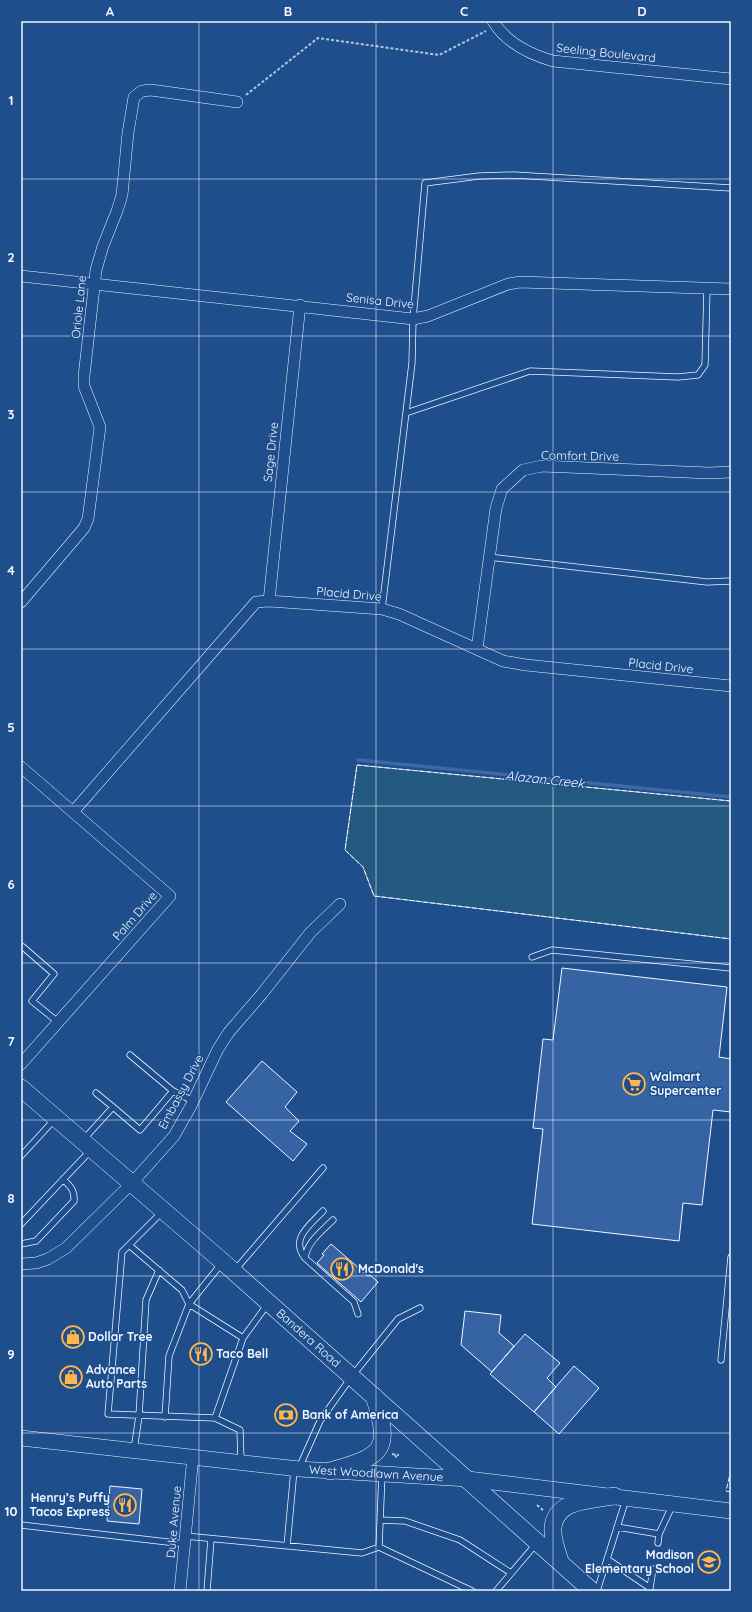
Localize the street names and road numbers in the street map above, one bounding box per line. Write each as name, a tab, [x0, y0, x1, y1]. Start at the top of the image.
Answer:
street label: Seeling Boulevard	[556, 40, 656, 65]
street label: Oriole Lane	[68, 274, 89, 339]
street label: Senisa Drive	[345, 289, 415, 312]
street label: Sage Drive	[260, 421, 281, 483]
street label: Comfort Drive	[541, 447, 619, 464]
street label: Placid Drive	[316, 583, 382, 604]
street label: Placid Drive	[628, 655, 695, 676]
street label: Palm Drive	[109, 888, 160, 943]
street label: Embassy Drive	[155, 1052, 207, 1132]
street label: Bandera Road	[274, 1305, 344, 1370]
street label: West Woodlawn Avenue	[309, 1462, 444, 1485]
street label: Duke Avenue	[163, 1485, 184, 1559]

